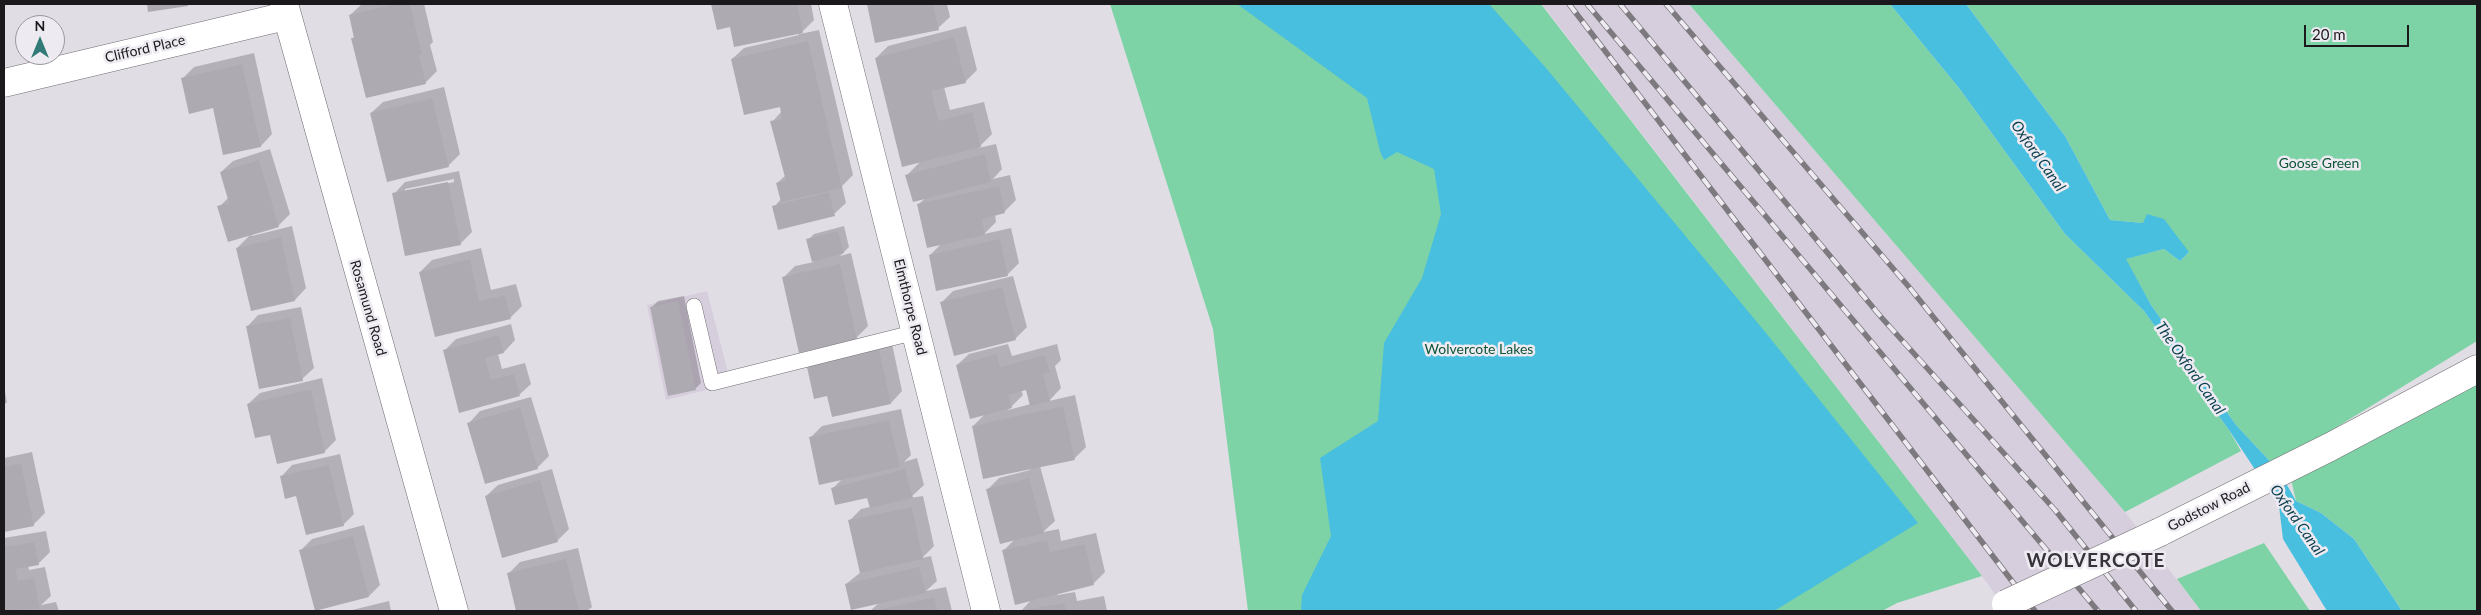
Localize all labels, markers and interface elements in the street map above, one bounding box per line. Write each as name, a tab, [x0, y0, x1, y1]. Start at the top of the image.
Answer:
north arrow	[15, 15, 65, 65]
scale bar	[2306, 15, 2411, 47]
text: N	[35, 17, 45, 34]
text: 20 m	[2312, 25, 2346, 43]
street label: Clifford Place	[103, 32, 187, 66]
water label: Oxford Canal	[2007, 117, 2069, 195]
park label: Goose Green	[2279, 155, 2359, 171]
street label: Elmthorpe Road	[890, 257, 930, 357]
street label: Rosamund Road	[346, 258, 390, 358]
water label: The Oxford Canal	[2151, 318, 2229, 418]
park label: Wolvercote Lakes	[1425, 341, 1533, 357]
street label: Godstow Road	[2165, 479, 2253, 535]
water label: Oxford Canal	[2266, 481, 2328, 559]
district label: WOLVERCOTE	[2025, 550, 2167, 572]

